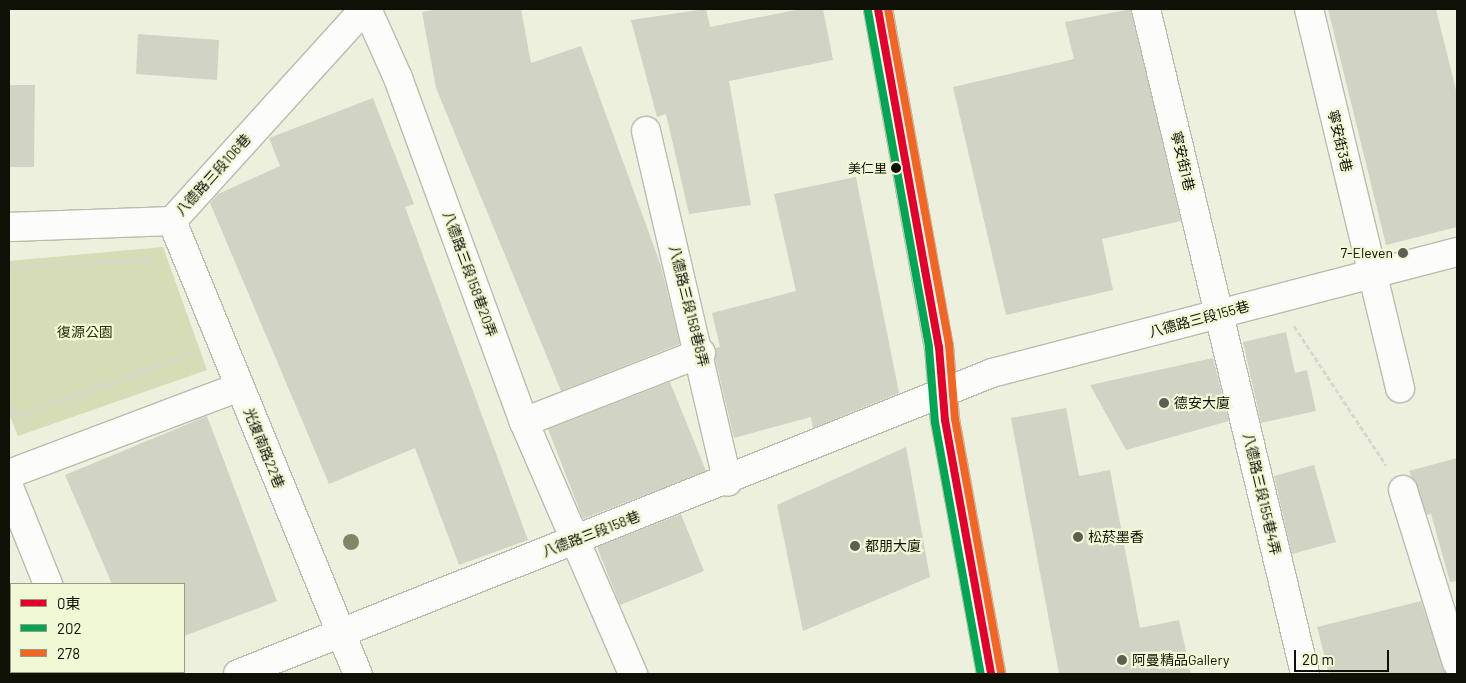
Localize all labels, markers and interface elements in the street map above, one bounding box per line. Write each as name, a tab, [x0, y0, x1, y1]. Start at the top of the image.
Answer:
street label: 寧安街3巷	[1325, 108, 1355, 174]
street label: 寧安街1巷	[1168, 129, 1198, 193]
street label: 八德路三段106巷	[172, 131, 254, 219]
place label: 美仁里	[848, 160, 887, 176]
marker: 美仁里	[891, 163, 901, 173]
street label: 八德路三段158巷20弄	[439, 209, 501, 339]
street label: 八德路三段158巷8弄	[666, 243, 712, 369]
place label: 7-Eleven	[1340, 245, 1393, 261]
marker: 7-Eleven	[1397, 247, 1409, 259]
street label: 八德路三段155巷	[1147, 298, 1251, 340]
park label: 復源公園	[57, 324, 113, 340]
place label: 德安大廈	[1174, 395, 1230, 411]
marker: 德安大廈	[1158, 397, 1170, 409]
street label: 光復南路22巷	[240, 405, 288, 491]
street label: 八德路三段155巷4弄	[1240, 431, 1284, 557]
street label: 八德路三段158巷	[540, 508, 642, 560]
place label: 松菸墨香	[1088, 529, 1144, 545]
marker: 松菸墨香	[1072, 531, 1084, 543]
place label: 都朋大廈	[865, 538, 921, 554]
marker: 都朋大廈	[849, 540, 861, 552]
legend	[10, 583, 185, 673]
text: 0東	[57, 594, 80, 612]
text: 202	[57, 619, 82, 637]
scale bar	[1296, 640, 1391, 672]
text: 278	[57, 644, 80, 662]
text: 20 m	[1302, 650, 1334, 668]
place label: 阿曼精品Gallery	[1132, 652, 1229, 668]
marker: 阿曼精品Gallery	[1116, 654, 1128, 666]

